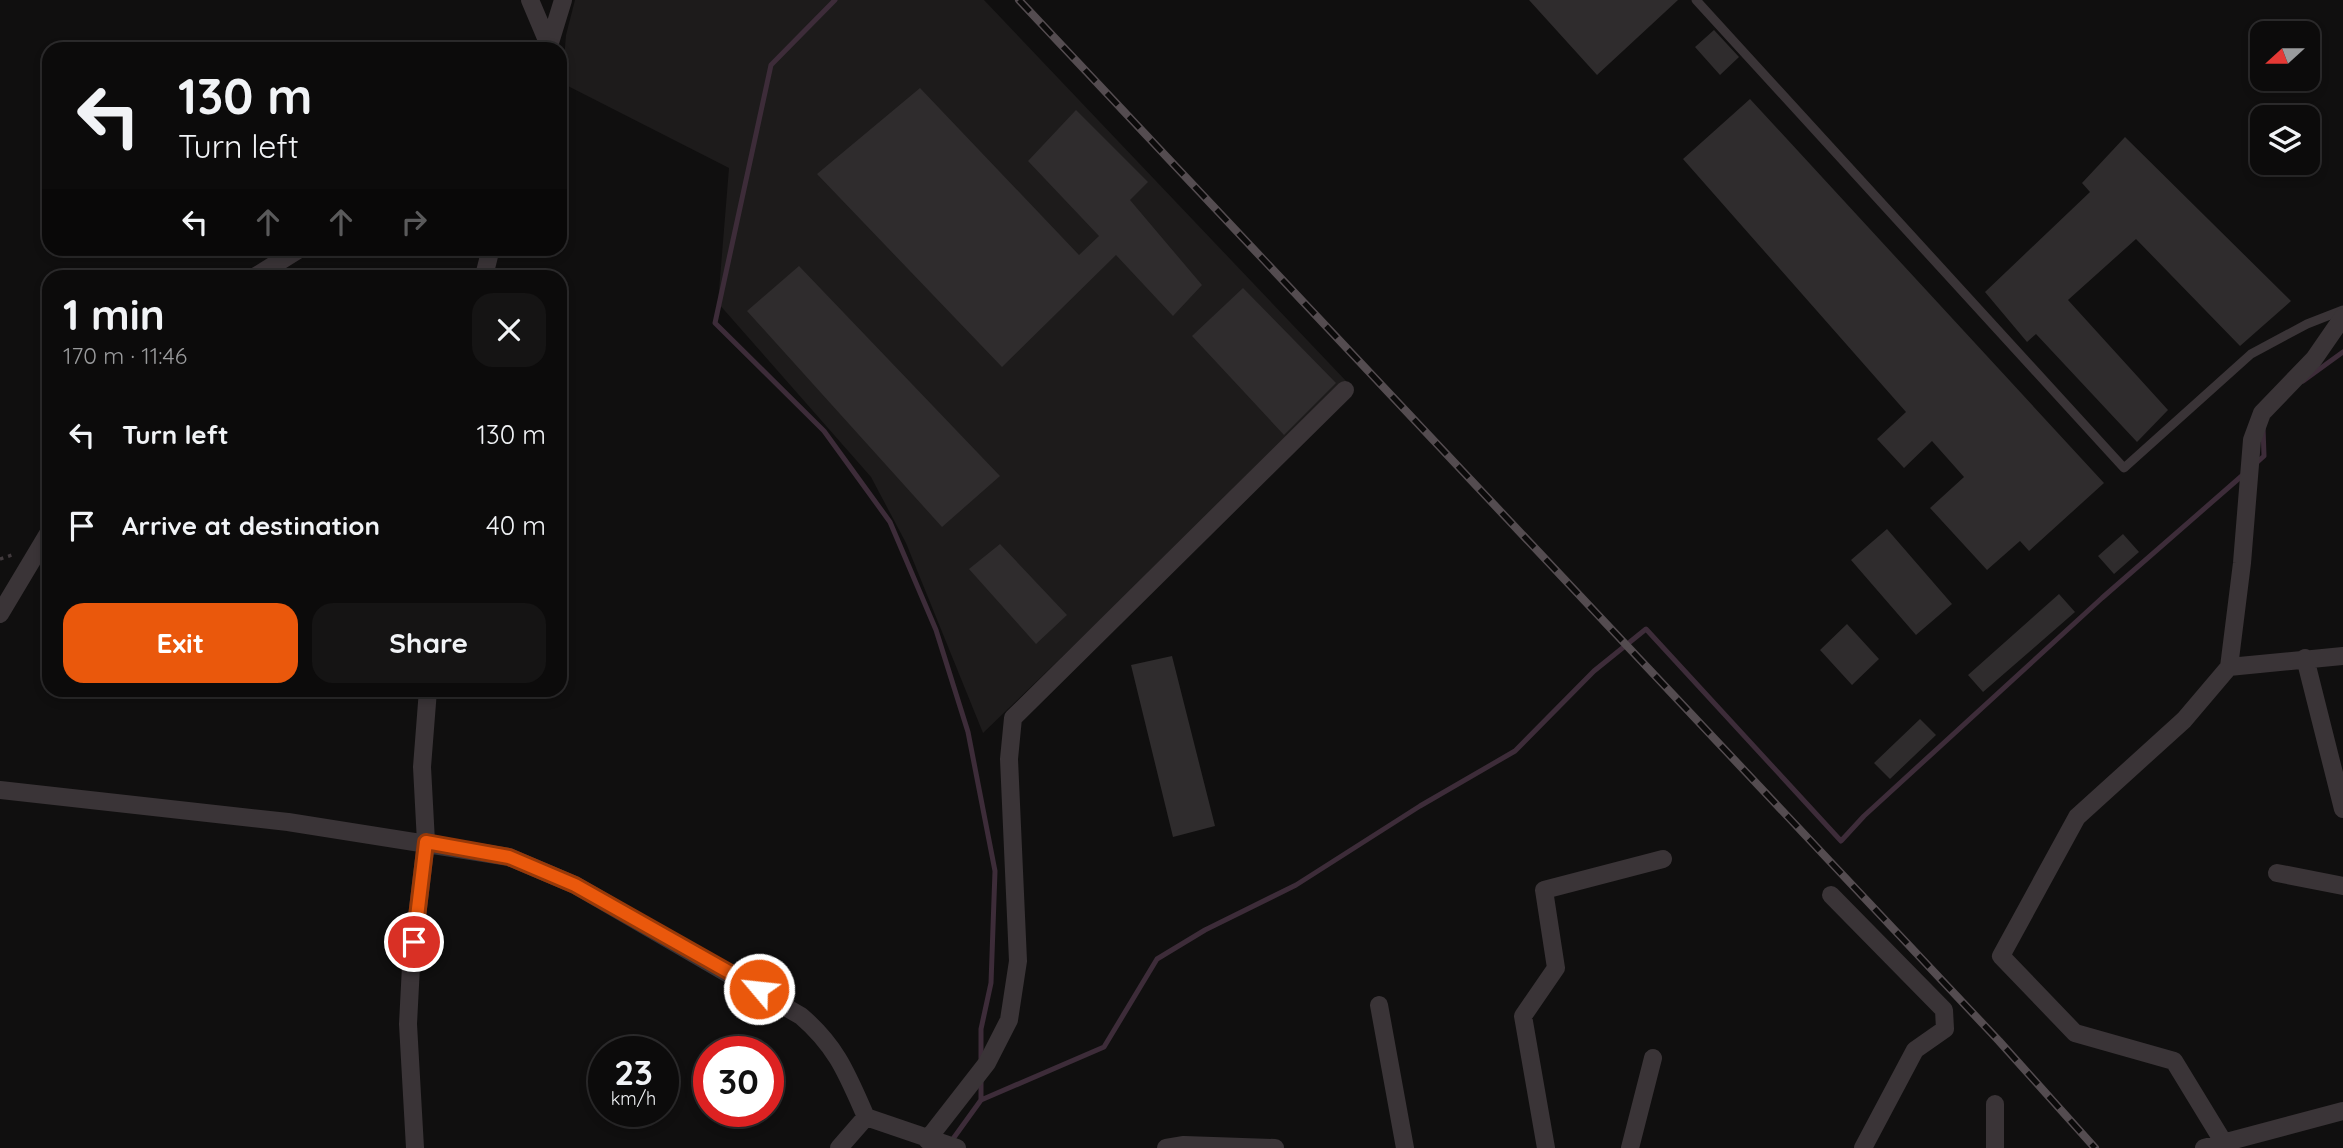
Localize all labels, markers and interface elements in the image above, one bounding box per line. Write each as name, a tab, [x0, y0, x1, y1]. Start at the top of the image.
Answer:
north arrow	[2250, 21, 2320, 91]
map controls	[2250, 21, 2320, 175]
text: 130 m	[178, 65, 312, 126]
icon: left	[63, 70, 154, 161]
button: layers	[2250, 105, 2320, 175]
text: Turn left	[178, 126, 299, 166]
icon: left	[176, 203, 214, 241]
icon: ahead	[249, 203, 287, 241]
icon: ahead	[322, 203, 360, 241]
icon: right	[395, 203, 433, 241]
text: 1 min	[63, 288, 165, 341]
button: close	[472, 293, 546, 367]
text: 170 m · 11:46	[63, 341, 187, 370]
icon: left	[63, 416, 101, 454]
text: Turn left	[122, 418, 229, 451]
text: 130 m	[476, 418, 546, 451]
icon: arrive	[63, 507, 101, 545]
text: Arrive at destination	[122, 509, 380, 542]
text: 40 m	[486, 509, 546, 542]
button: Exit	[63, 603, 298, 683]
button: Share	[312, 603, 546, 683]
pin	[384, 912, 444, 972]
icon: arrive	[395, 923, 433, 961]
position arrow	[722, 952, 796, 1026]
speed limit sign: 30	[693, 1036, 784, 1127]
text: 23	[614, 1050, 653, 1094]
text: km/h	[611, 1087, 656, 1110]

